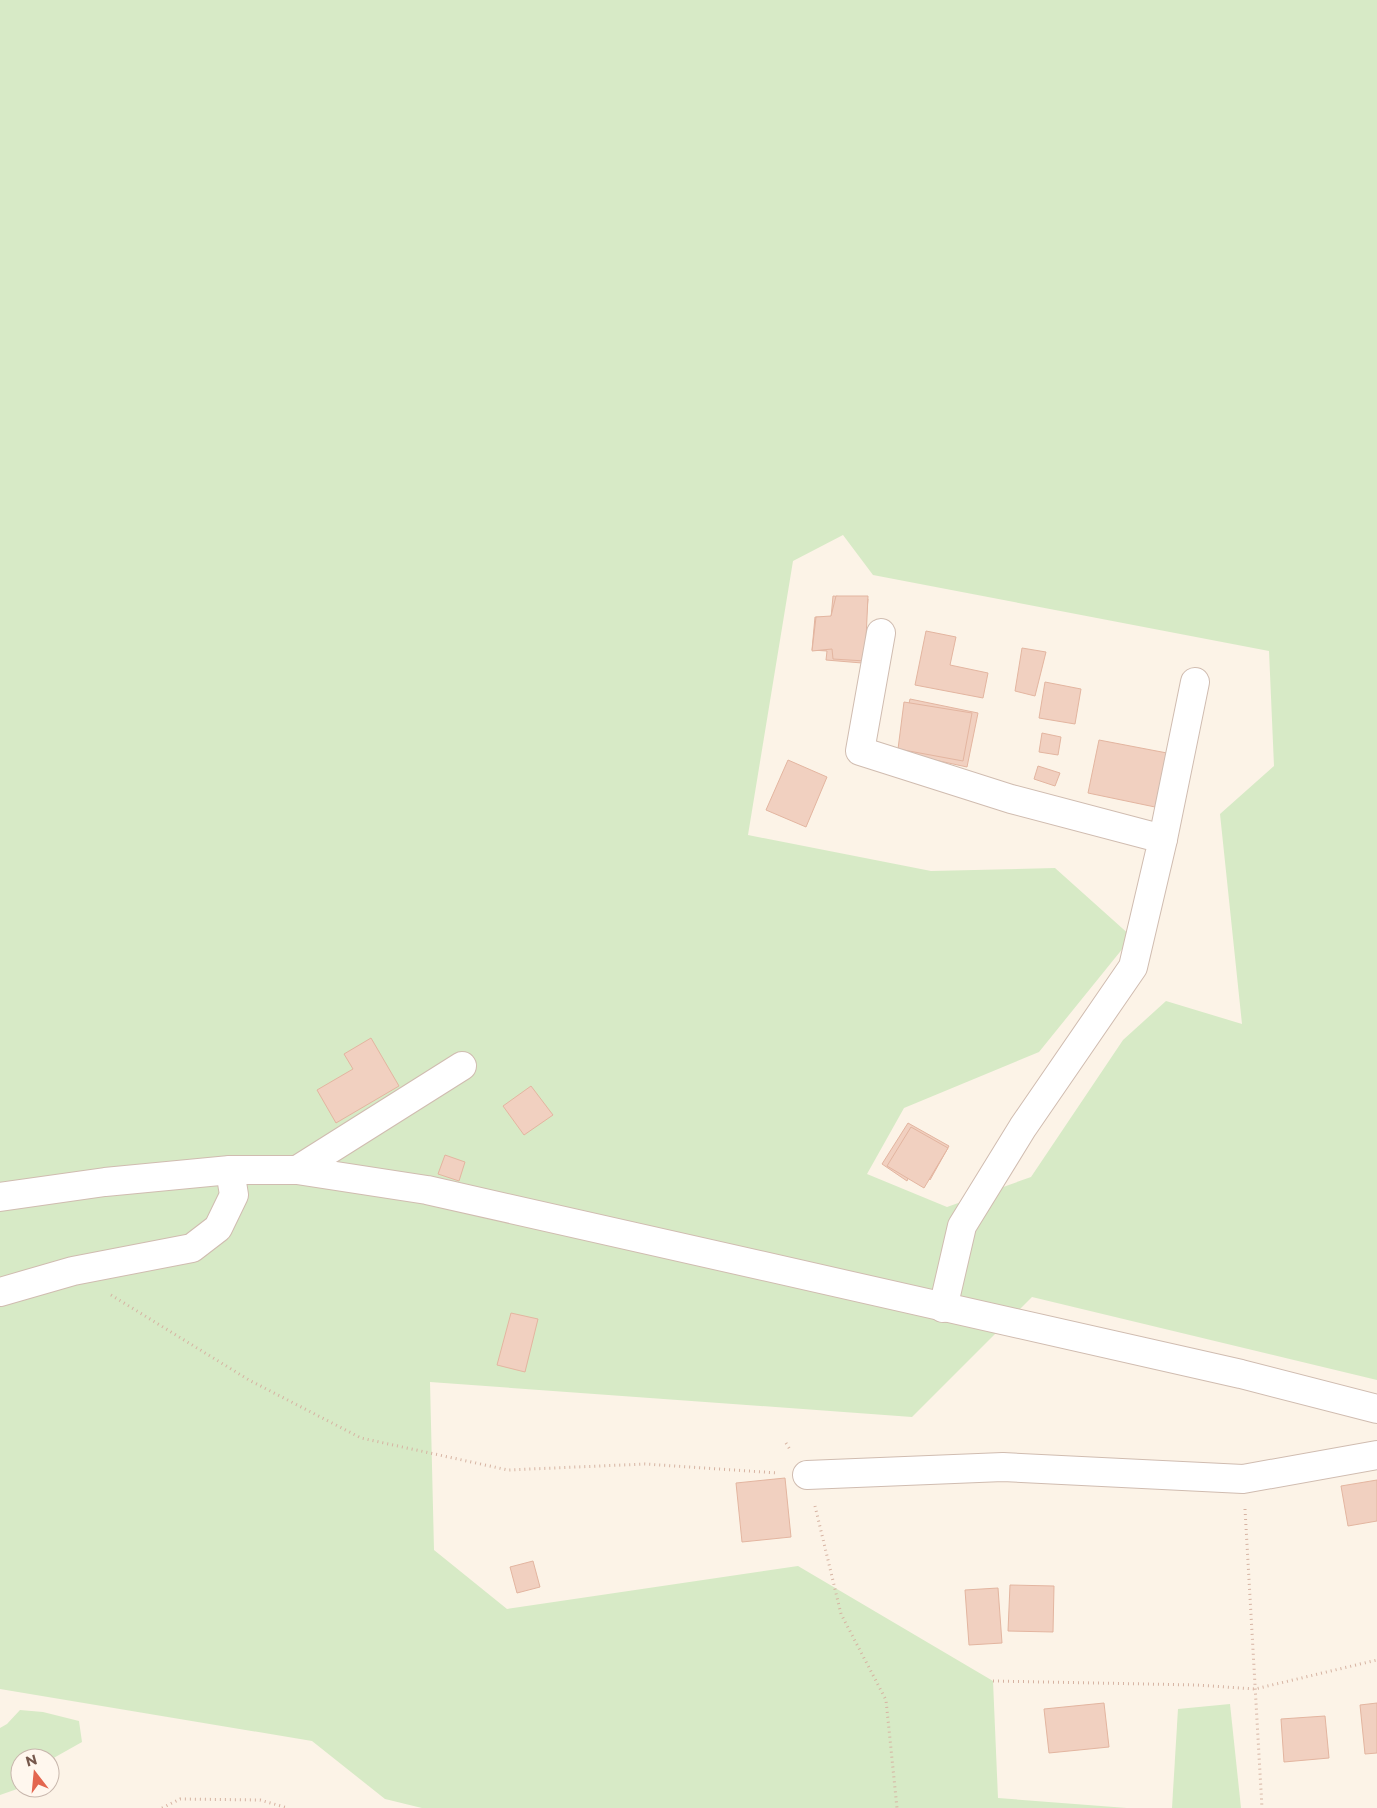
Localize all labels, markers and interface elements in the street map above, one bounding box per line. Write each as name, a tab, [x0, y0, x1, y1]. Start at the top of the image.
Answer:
north arrow	[10, 1748, 60, 1798]
text: N	[23, 1750, 39, 1771]

